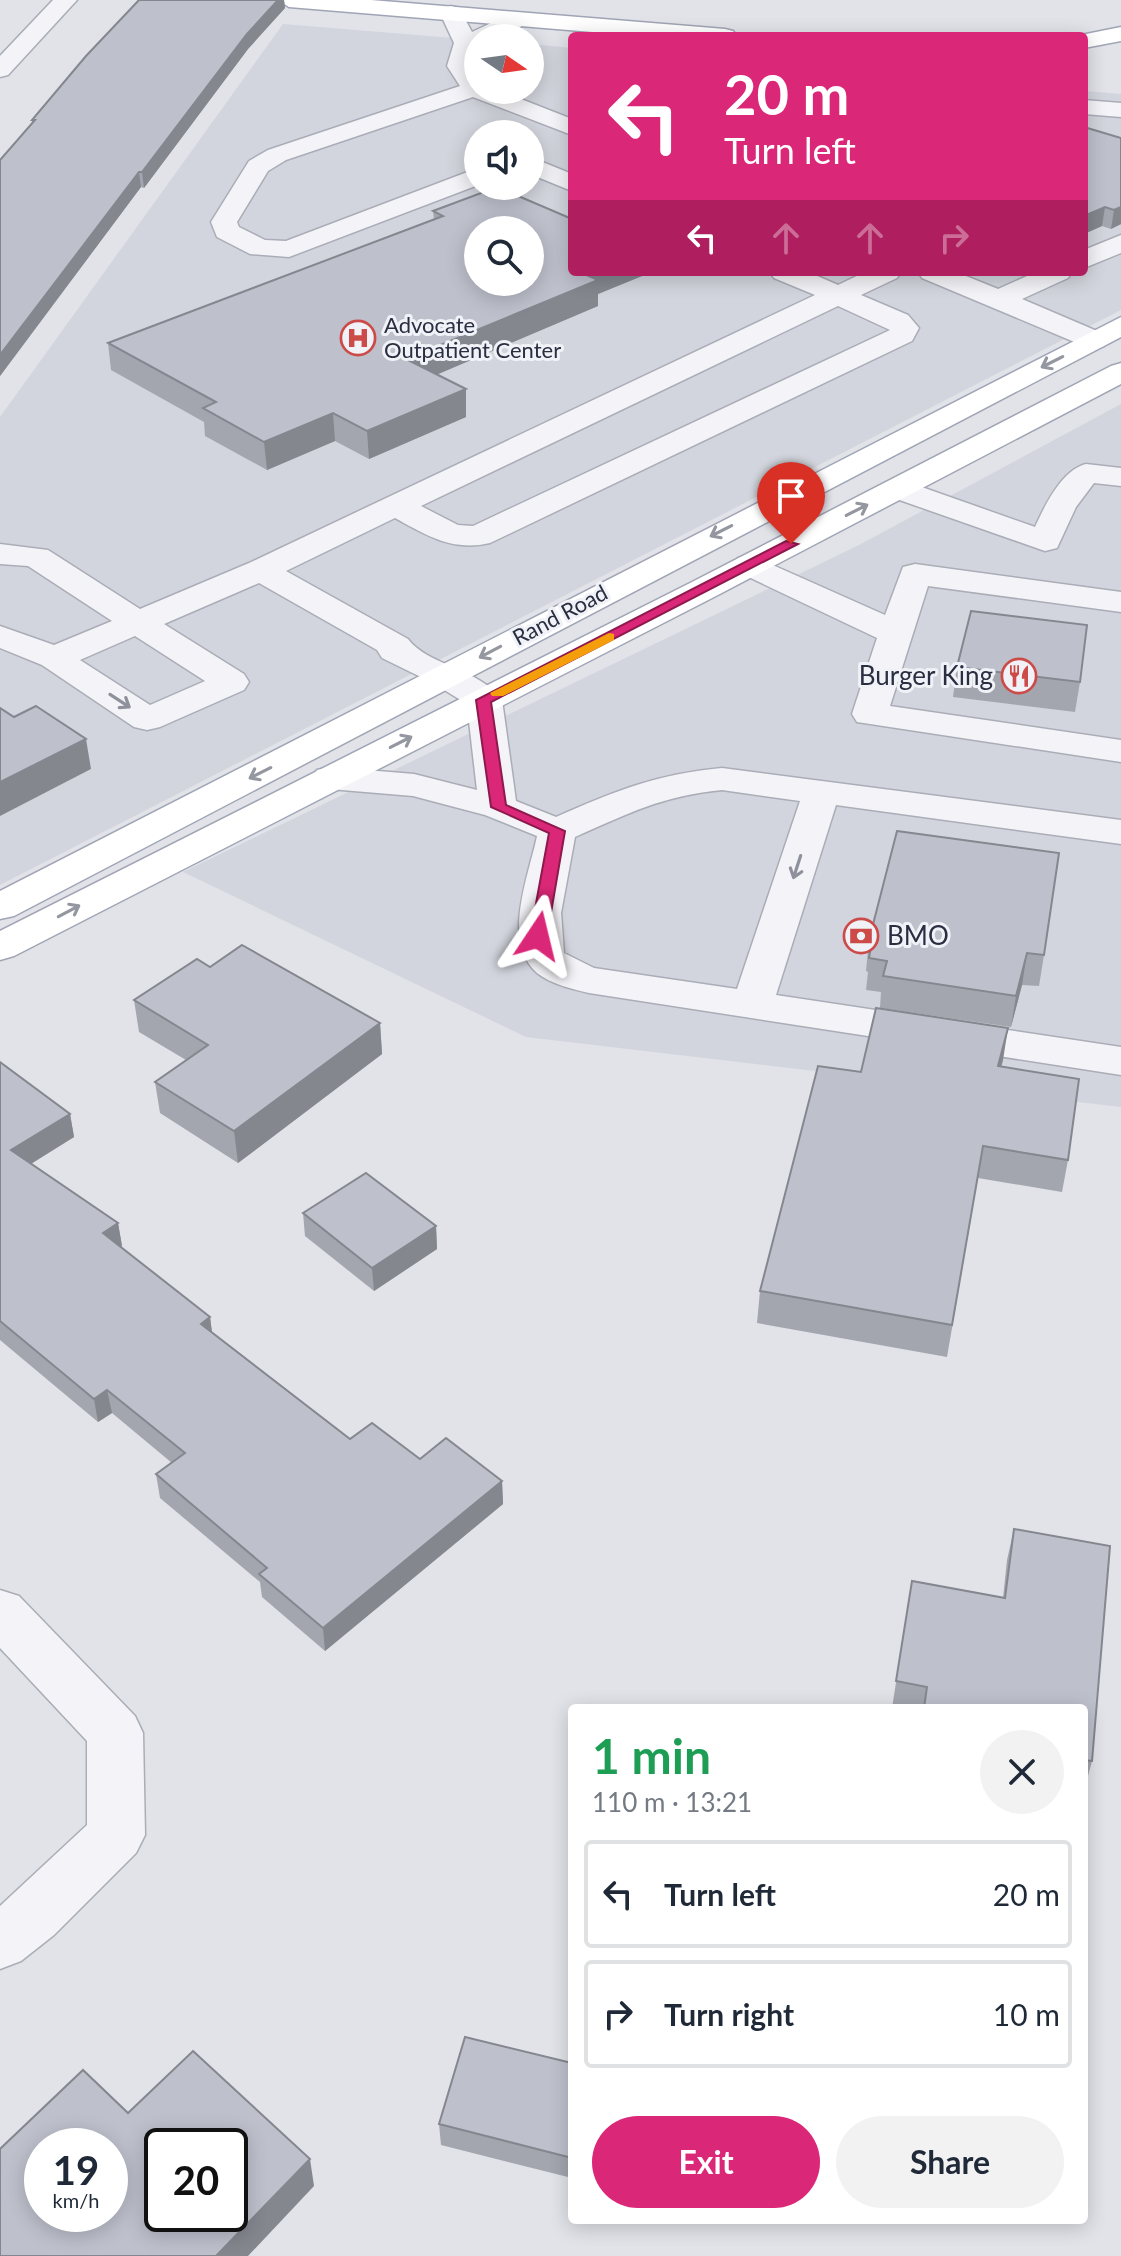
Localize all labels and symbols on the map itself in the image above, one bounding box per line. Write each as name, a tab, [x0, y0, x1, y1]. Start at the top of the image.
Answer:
north arrow	[464, 24, 544, 104]
place label: Advocate Outpatient Center	[384, 311, 561, 363]
hospital icon: Advocate Outpatient Center	[339, 319, 377, 357]
one-way arrow	[1040, 354, 1064, 370]
pin	[757, 462, 825, 544]
one-way arrow	[845, 502, 868, 518]
one-way arrow	[709, 524, 733, 540]
street label: Rand Road	[508, 578, 612, 651]
one-way arrow	[479, 644, 503, 660]
restaurant icon: Burger King	[1000, 657, 1038, 695]
place label: Burger King	[859, 659, 993, 691]
one-way arrow	[108, 693, 130, 709]
one-way arrow	[388, 734, 412, 749]
one-way arrow	[249, 766, 273, 781]
one-way arrow	[788, 854, 803, 879]
position arrow	[496, 894, 580, 978]
one-way arrow	[57, 903, 81, 919]
bank icon: BMO	[842, 917, 880, 955]
place label: BMO	[887, 919, 949, 951]
speed limit sign: 20	[144, 2128, 248, 2232]

